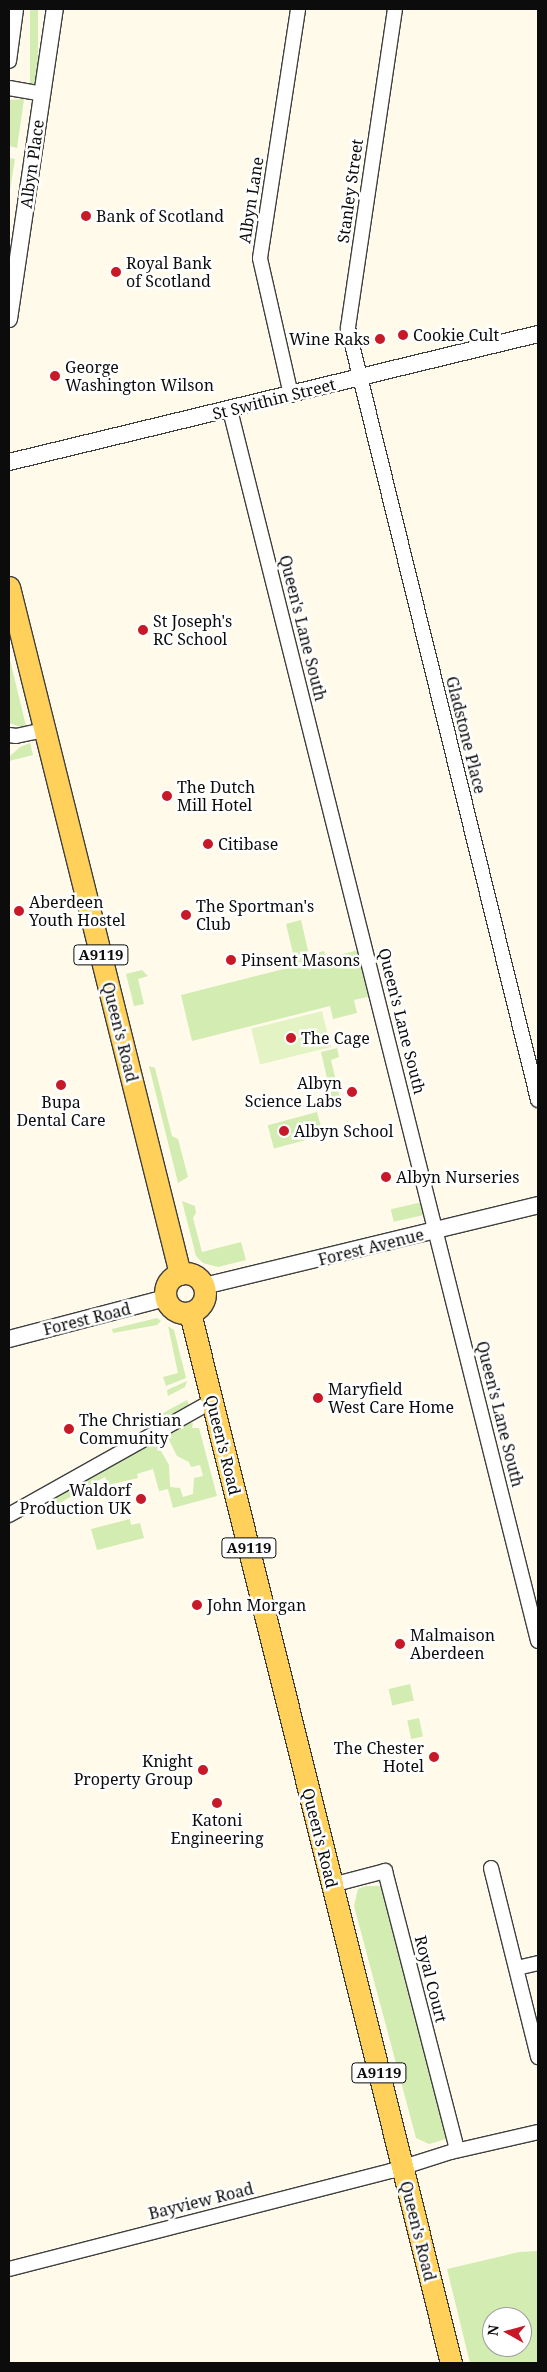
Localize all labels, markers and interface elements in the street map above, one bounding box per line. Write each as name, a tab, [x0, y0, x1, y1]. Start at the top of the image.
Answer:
street label: Albyn Place	[16, 118, 48, 210]
street label: Stanley Street	[333, 138, 367, 244]
street label: Albyn Lane	[235, 155, 267, 245]
place label: Bank of Scotland	[96, 206, 224, 226]
marker: Bank of Scotland	[80, 210, 92, 222]
place label: Royal Bank of Scotland	[126, 253, 212, 291]
marker: Royal Bank of Scotland	[110, 266, 122, 278]
place label: Cookie Cult	[413, 325, 499, 345]
place label: Wine Raks	[289, 329, 370, 349]
marker: Cookie Cult	[397, 329, 409, 341]
marker: Wine Raks	[374, 333, 386, 345]
place label: George Washington Wilson	[65, 357, 214, 395]
marker: George Washington Wilson	[49, 370, 61, 382]
street label: St Swithin Street	[211, 374, 337, 424]
street label: Queen's Lane South	[276, 553, 330, 703]
place label: St Joseph's RC School	[153, 611, 232, 649]
marker: St Joseph's RC School	[137, 624, 149, 636]
street label: Gladstone Place	[442, 674, 490, 796]
place label: The Dutch Mill Hotel	[177, 777, 255, 815]
marker: The Dutch Mill Hotel	[161, 790, 173, 802]
place label: Citibase	[218, 834, 278, 854]
marker: Citibase	[202, 838, 214, 850]
place label: Aberdeen Youth Hostel	[29, 892, 126, 930]
place label: The Sportman's Club	[196, 896, 314, 934]
marker: Aberdeen Youth Hostel	[13, 905, 25, 917]
marker: The Sportman's Club	[180, 909, 192, 921]
road number: A9119	[72, 942, 130, 968]
street label: Queen's Lane South	[375, 946, 429, 1096]
place label: Pinsent Masons	[241, 950, 360, 970]
marker: Pinsent Masons	[225, 954, 237, 966]
street label: Queen's Road	[98, 980, 142, 1084]
place label: The Cage	[301, 1028, 370, 1048]
marker: The Cage	[285, 1032, 297, 1044]
place label: Albyn Science Labs	[245, 1073, 342, 1111]
marker: Bupa Dental Care	[55, 1079, 67, 1091]
marker: Albyn Science Labs	[346, 1086, 358, 1098]
place label: Bupa Dental Care	[16, 1092, 106, 1130]
place label: Albyn School	[294, 1121, 393, 1141]
marker: Albyn School	[278, 1125, 290, 1137]
place label: Albyn Nurseries	[396, 1167, 519, 1187]
marker: Albyn Nurseries	[380, 1171, 392, 1183]
street label: Forest Avenue	[316, 1225, 426, 1269]
street label: Forest Road	[41, 1299, 133, 1339]
street label: Queen's Lane South	[473, 1339, 527, 1489]
place label: Maryfield West Care Home	[328, 1379, 454, 1417]
marker: Maryfield West Care Home	[312, 1392, 324, 1404]
street label: Queen's Road	[201, 1393, 245, 1497]
place label: The Christian Community	[79, 1410, 182, 1448]
marker: The Christian Community	[63, 1423, 75, 1435]
place label: Waldorf Production UK	[20, 1480, 131, 1518]
marker: Waldorf Production UK	[135, 1493, 147, 1505]
road number: A9119	[220, 1536, 278, 1560]
place label: John Morgan	[207, 1595, 306, 1615]
marker: John Morgan	[191, 1599, 203, 1611]
place label: Malmaison Aberdeen	[410, 1625, 495, 1663]
marker: Malmaison Aberdeen	[394, 1638, 406, 1650]
place label: The Chester Hotel	[334, 1738, 424, 1776]
place label: Knight Property Group	[74, 1751, 193, 1789]
marker: The Chester Hotel	[428, 1751, 440, 1763]
marker: Knight Property Group	[197, 1764, 209, 1776]
street label: Queen's Road	[298, 1786, 342, 1890]
marker: Katoni Engineering	[211, 1797, 223, 1809]
place label: Katoni Engineering	[170, 1810, 264, 1848]
street label: Royal Court	[411, 1934, 451, 2024]
road number: A9119	[350, 2060, 408, 2086]
street label: Bayview Road	[146, 2179, 256, 2223]
street label: Queen's Road	[396, 2179, 440, 2283]
north arrow	[482, 2307, 532, 2357]
text: N	[483, 2324, 503, 2337]

